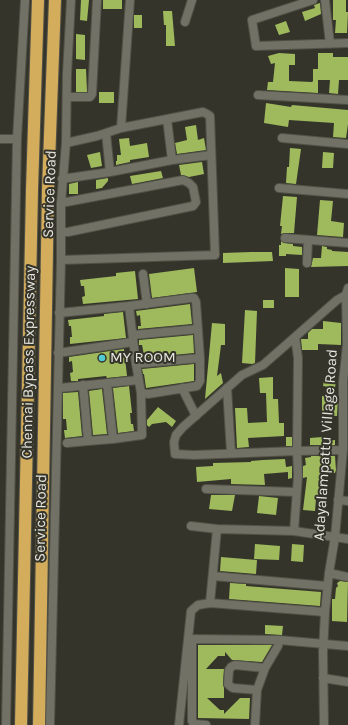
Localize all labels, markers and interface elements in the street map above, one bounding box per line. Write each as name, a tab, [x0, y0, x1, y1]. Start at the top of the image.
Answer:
street label: Service Road	[39, 150, 61, 238]
street label: Chennai Bypass Expressway	[18, 265, 40, 459]
street label: Adayalampattu Village Road	[310, 348, 342, 542]
place label: MY ROOM	[110, 349, 176, 367]
marker: MY ROOM	[97, 353, 107, 363]
street label: Service Road	[31, 474, 51, 562]

